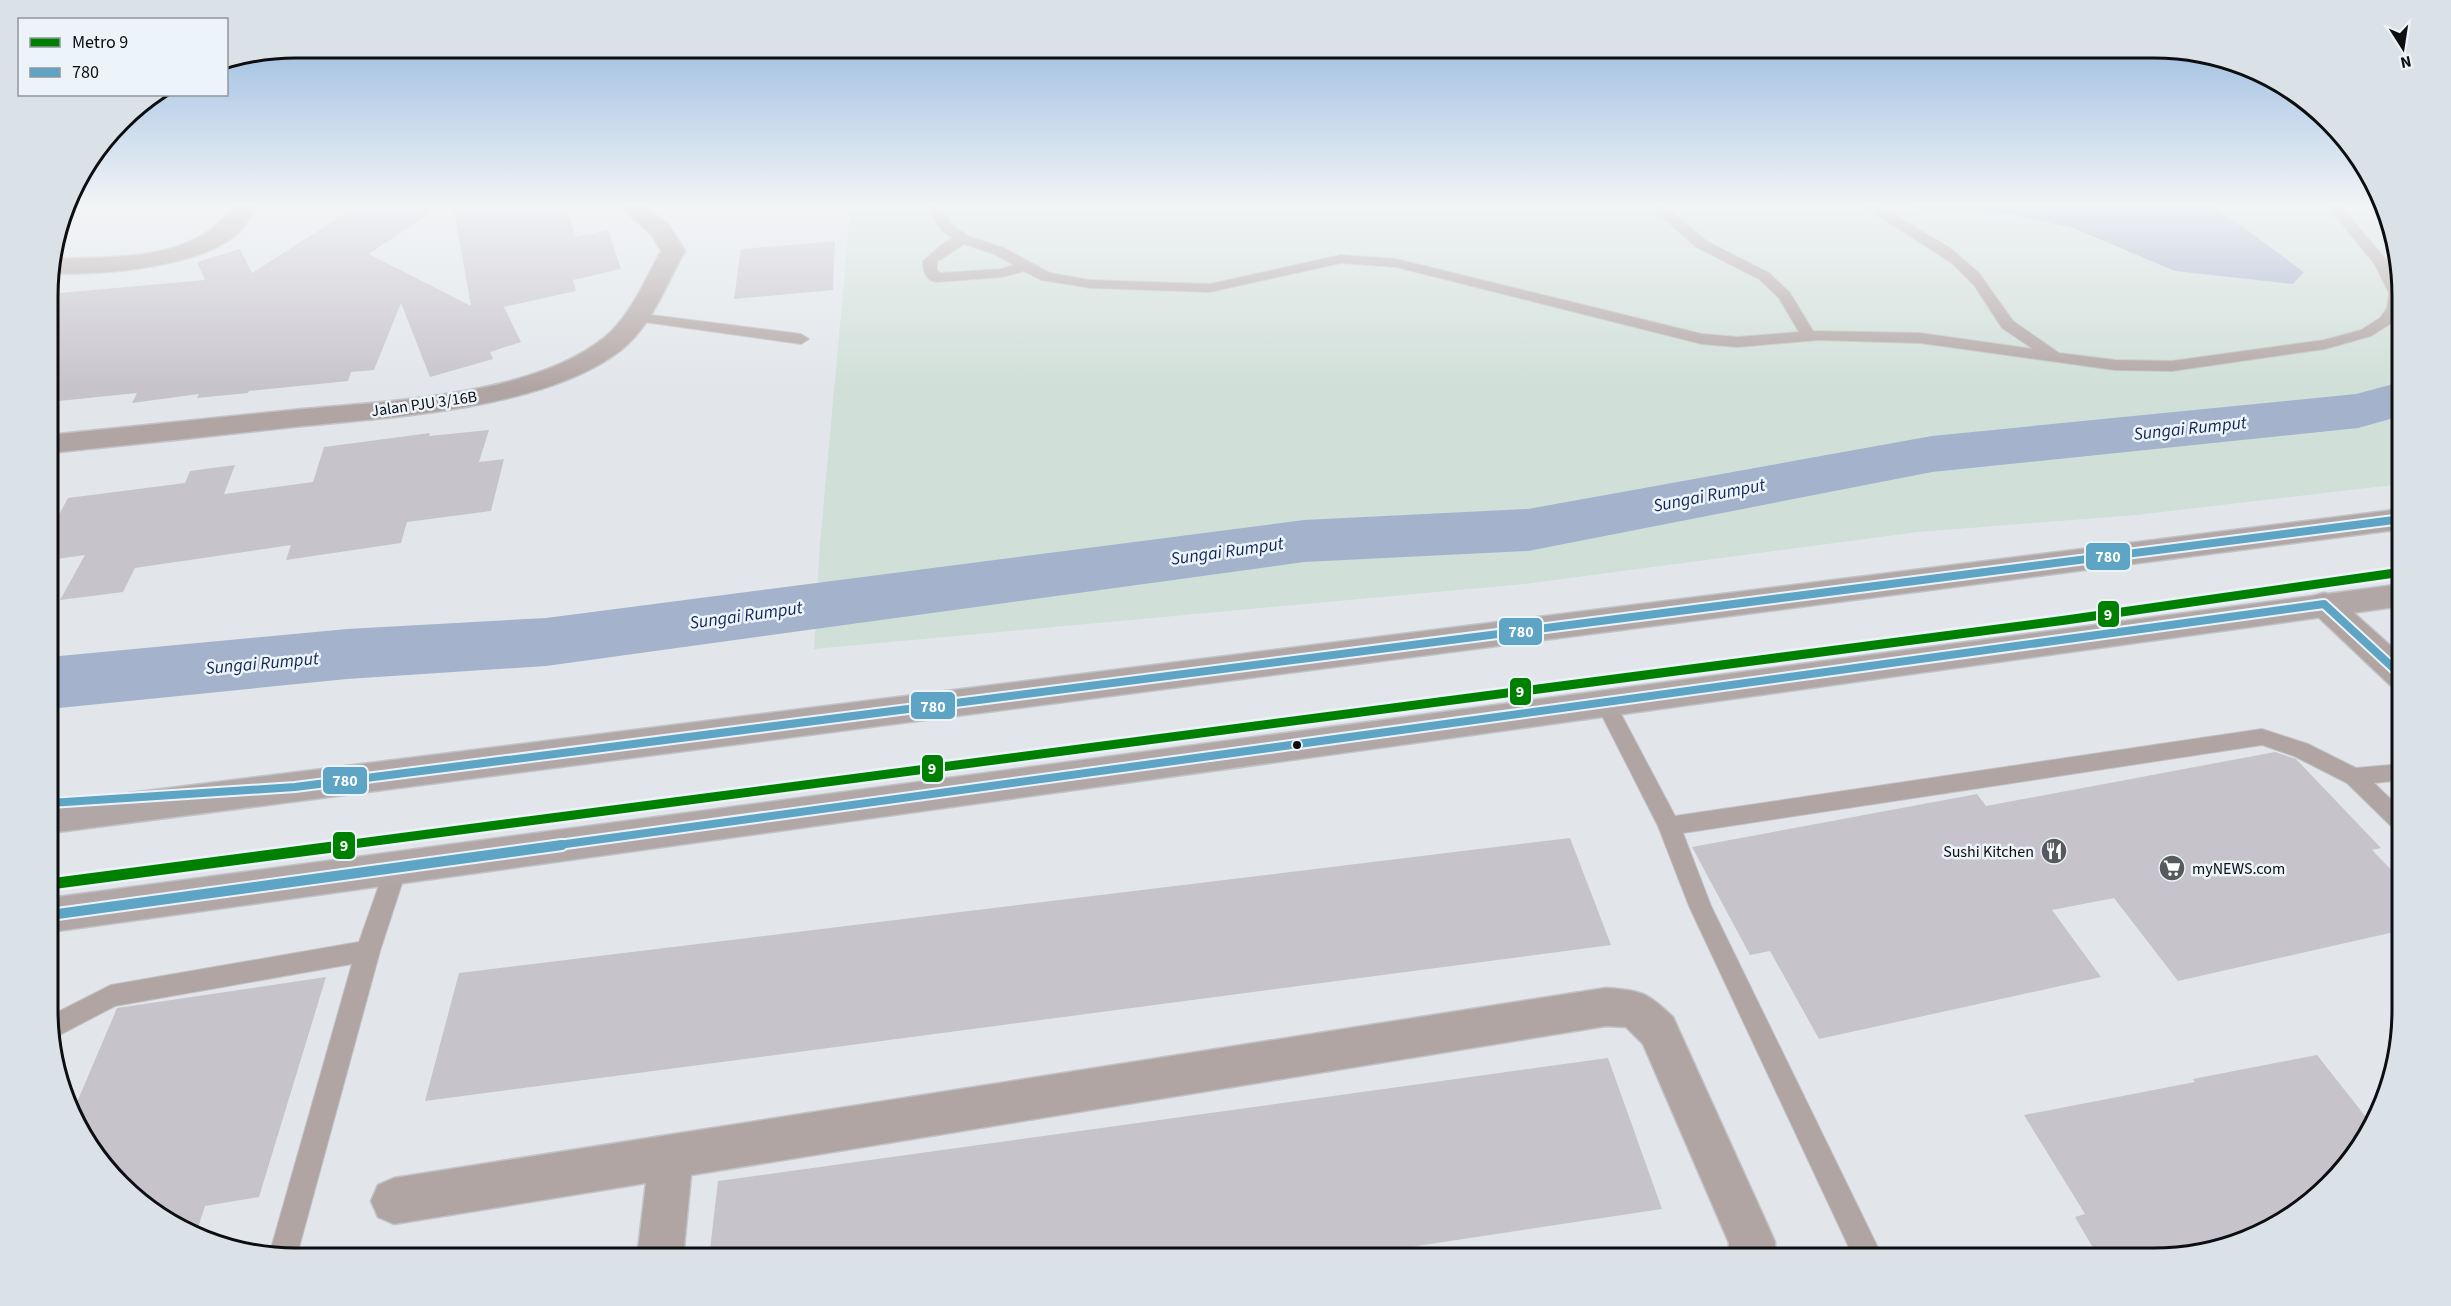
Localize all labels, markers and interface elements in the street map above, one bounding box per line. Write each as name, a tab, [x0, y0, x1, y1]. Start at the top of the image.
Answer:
legend	[18, 18, 228, 96]
north arrow	[2373, 18, 2433, 78]
text: Metro 9	[72, 30, 128, 55]
text: N	[2398, 50, 2413, 74]
text: 780	[72, 60, 99, 85]
street label: Jalan PJU 3/16B	[370, 386, 478, 422]
water label: Sungai Rumput	[2132, 410, 2249, 447]
water label: Sungai Rumput	[1651, 472, 1768, 519]
water label: Sungai Rumput	[1169, 531, 1286, 572]
line badge: 780	[2085, 542, 2131, 571]
text: 780	[2095, 546, 2121, 568]
water label: Sungai Rumput	[688, 595, 805, 636]
line badge: 9	[2097, 600, 2120, 628]
text: 9	[2104, 604, 2112, 626]
line badge: 780	[1498, 617, 1543, 646]
text: 780	[1508, 621, 1534, 643]
water label: Sungai Rumput	[204, 646, 321, 681]
line badge: 9	[1509, 677, 1532, 706]
text: 9	[1516, 681, 1524, 703]
line badge: 780	[910, 691, 956, 720]
text: 780	[920, 696, 946, 718]
unlabelled marker	[1291, 739, 1303, 751]
line badge: 9	[921, 754, 944, 783]
text: 9	[928, 758, 936, 780]
line badge: 780	[322, 766, 368, 795]
text: 780	[332, 770, 358, 792]
line badge: 9	[332, 831, 356, 860]
text: 9	[340, 835, 348, 857]
restaurant icon: Sushi Kitchen	[2039, 836, 2069, 866]
place label: Sushi Kitchen	[1943, 841, 2034, 863]
supermarket icon: myNEWS.com	[2157, 853, 2187, 883]
place label: myNEWS.com	[2192, 858, 2285, 880]

